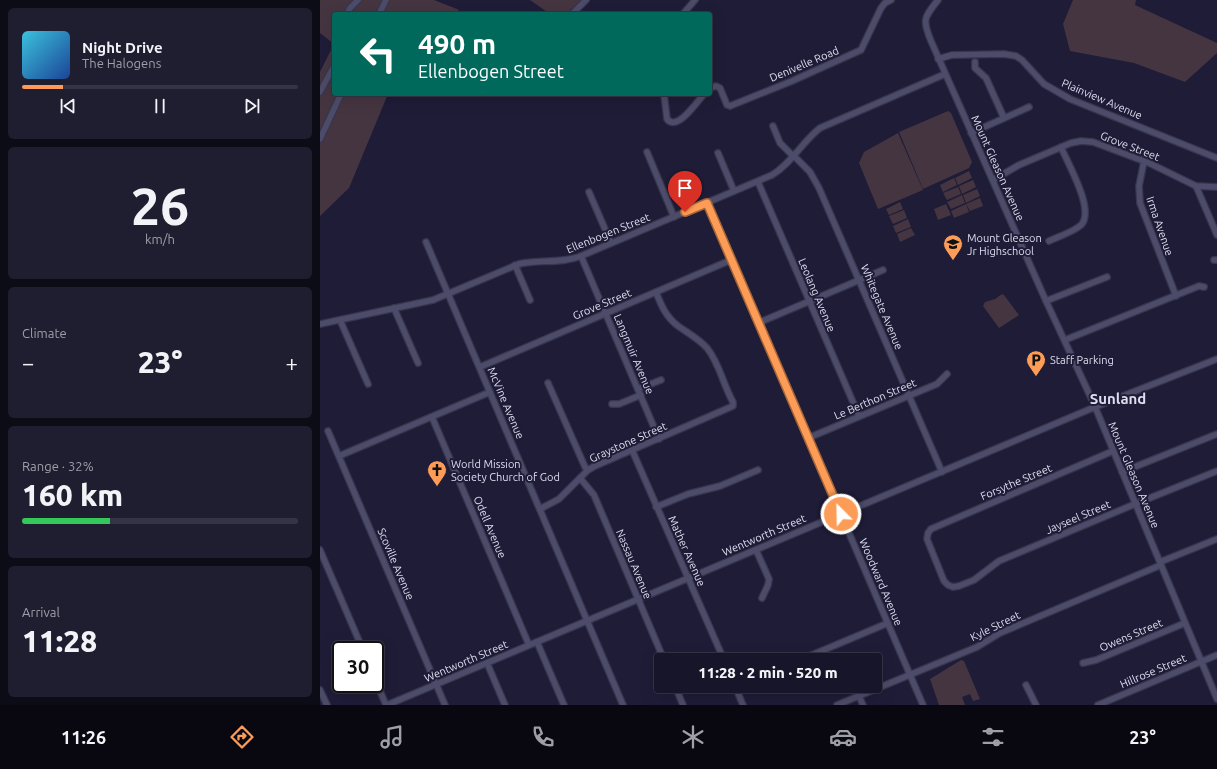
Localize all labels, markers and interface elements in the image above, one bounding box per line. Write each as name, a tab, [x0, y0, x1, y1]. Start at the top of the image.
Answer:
icon: left	[352, 28, 404, 80]
text: 490 m	[418, 28, 496, 59]
text: Night Drive	[82, 39, 163, 56]
street label: Denivelle Road	[768, 44, 840, 84]
text: The Halogens	[82, 56, 161, 70]
text: Ellenbogen Street	[418, 61, 564, 81]
street label: Plainview Avenue	[1060, 77, 1144, 121]
icon: previous	[57, 95, 79, 117]
icon: pause	[149, 95, 171, 117]
icon: next	[241, 95, 263, 117]
street label: Mount Gleason Avenue	[969, 113, 1027, 223]
street label: Grove Street	[1099, 129, 1162, 163]
pin	[668, 171, 702, 212]
text: 26	[131, 177, 189, 235]
icon: arrive	[674, 177, 696, 199]
street label: Irma Avenue	[1144, 195, 1176, 257]
street label: Ellenbogen Street	[564, 211, 652, 255]
text: km/h	[145, 232, 175, 246]
place label: Mount Gleason Jr Highschool	[967, 232, 1042, 257]
school or university icon: Mount Gleason Jr Highschool	[942, 233, 964, 261]
street label: Leolang Avenue	[796, 256, 838, 334]
street label: Whitegate Avenue	[859, 263, 905, 351]
street label: Grove Street	[571, 286, 634, 322]
street label: Langmuir Avenue	[612, 312, 656, 396]
text: Climate	[22, 326, 67, 340]
text: 23°	[138, 345, 182, 379]
parking icon: Staff Parking	[1025, 349, 1047, 377]
text: −	[22, 350, 34, 375]
text: +	[286, 350, 298, 375]
place label: Staff Parking	[1050, 354, 1114, 366]
street label: McVine Avenue	[486, 365, 526, 441]
street label: Le Berthon Street	[832, 376, 918, 422]
district label: Sunland	[1090, 390, 1146, 407]
street label: Graystone Street	[587, 419, 669, 464]
street label: Mount Gleason Avenue	[1106, 420, 1162, 530]
place label: World Mission Society Church of God	[451, 458, 560, 483]
text: Range · 32%	[22, 459, 94, 473]
church icon: World Mission Society Church of God	[426, 459, 448, 487]
street label: Forsythe Street	[979, 461, 1054, 502]
text: 160 km	[22, 478, 123, 512]
position arrow	[820, 493, 862, 535]
street label: Odell Avenue	[472, 494, 508, 560]
street label: Jayseel Street	[1044, 498, 1113, 536]
street label: Wentworth Street	[720, 512, 808, 558]
street label: Mather Avenue	[666, 514, 708, 588]
street label: Scoville Avenue	[375, 526, 417, 602]
street label: Nassau Avenue	[614, 527, 654, 601]
street label: Woodward Avenue	[857, 537, 905, 627]
text: Arrival	[22, 605, 60, 619]
street label: Kyle Street	[968, 608, 1023, 643]
street label: Owens Street	[1098, 616, 1165, 654]
text: 11:28	[22, 624, 97, 658]
street label: Wentworth Street	[422, 638, 510, 684]
speed limit sign: 30	[332, 641, 384, 693]
street label: Hillrose Street	[1118, 651, 1189, 690]
text: 11:28 · 2 min · 520 m	[698, 664, 838, 681]
icon: directions	[228, 723, 256, 751]
icon: music	[378, 723, 406, 751]
icon: phone	[529, 723, 557, 751]
icon: climate	[679, 723, 707, 751]
icon: car	[829, 723, 857, 751]
icon: filters	[979, 723, 1007, 751]
text: 11:26	[61, 727, 106, 747]
text: 23°	[1129, 727, 1156, 747]

